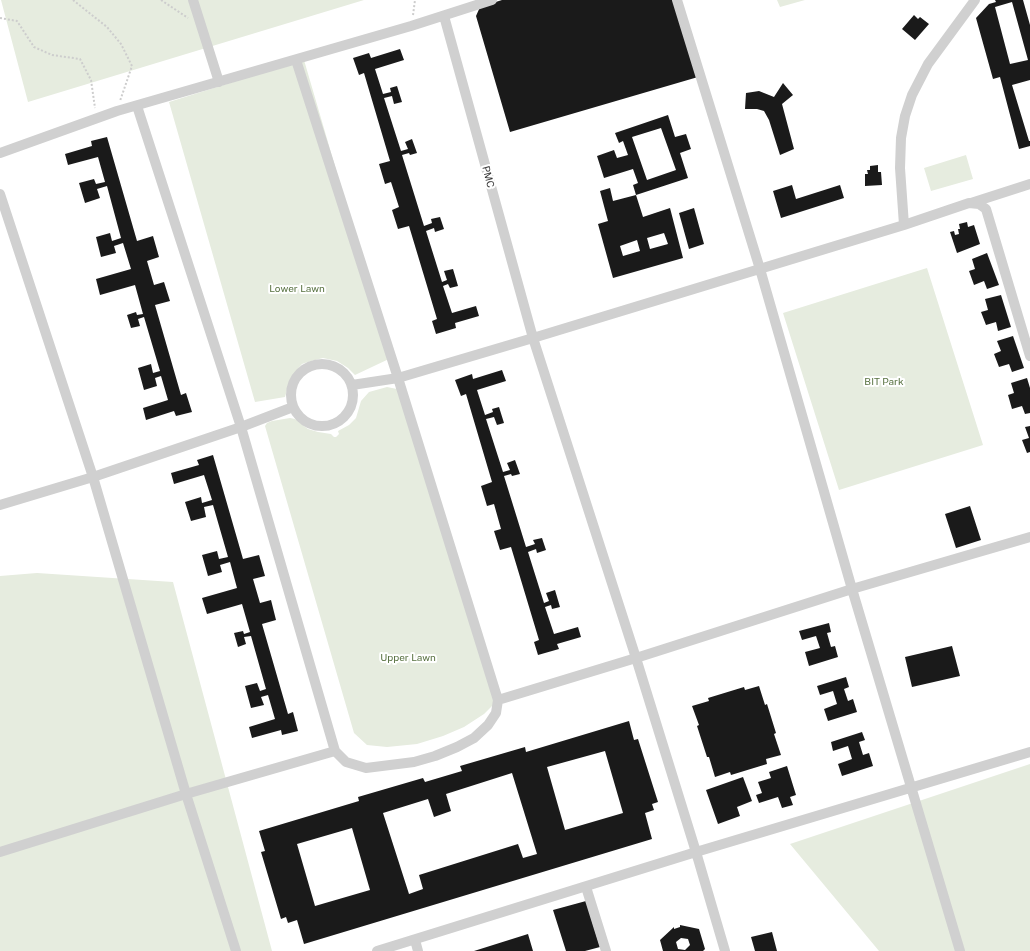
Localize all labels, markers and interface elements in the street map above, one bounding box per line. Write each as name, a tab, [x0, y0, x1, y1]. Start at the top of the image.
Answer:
street label: PMC	[479, 165, 497, 189]
park label: Lower Lawn	[269, 283, 325, 295]
park label: BIT Park	[864, 376, 904, 388]
park label: Upper Lawn	[380, 652, 436, 664]

